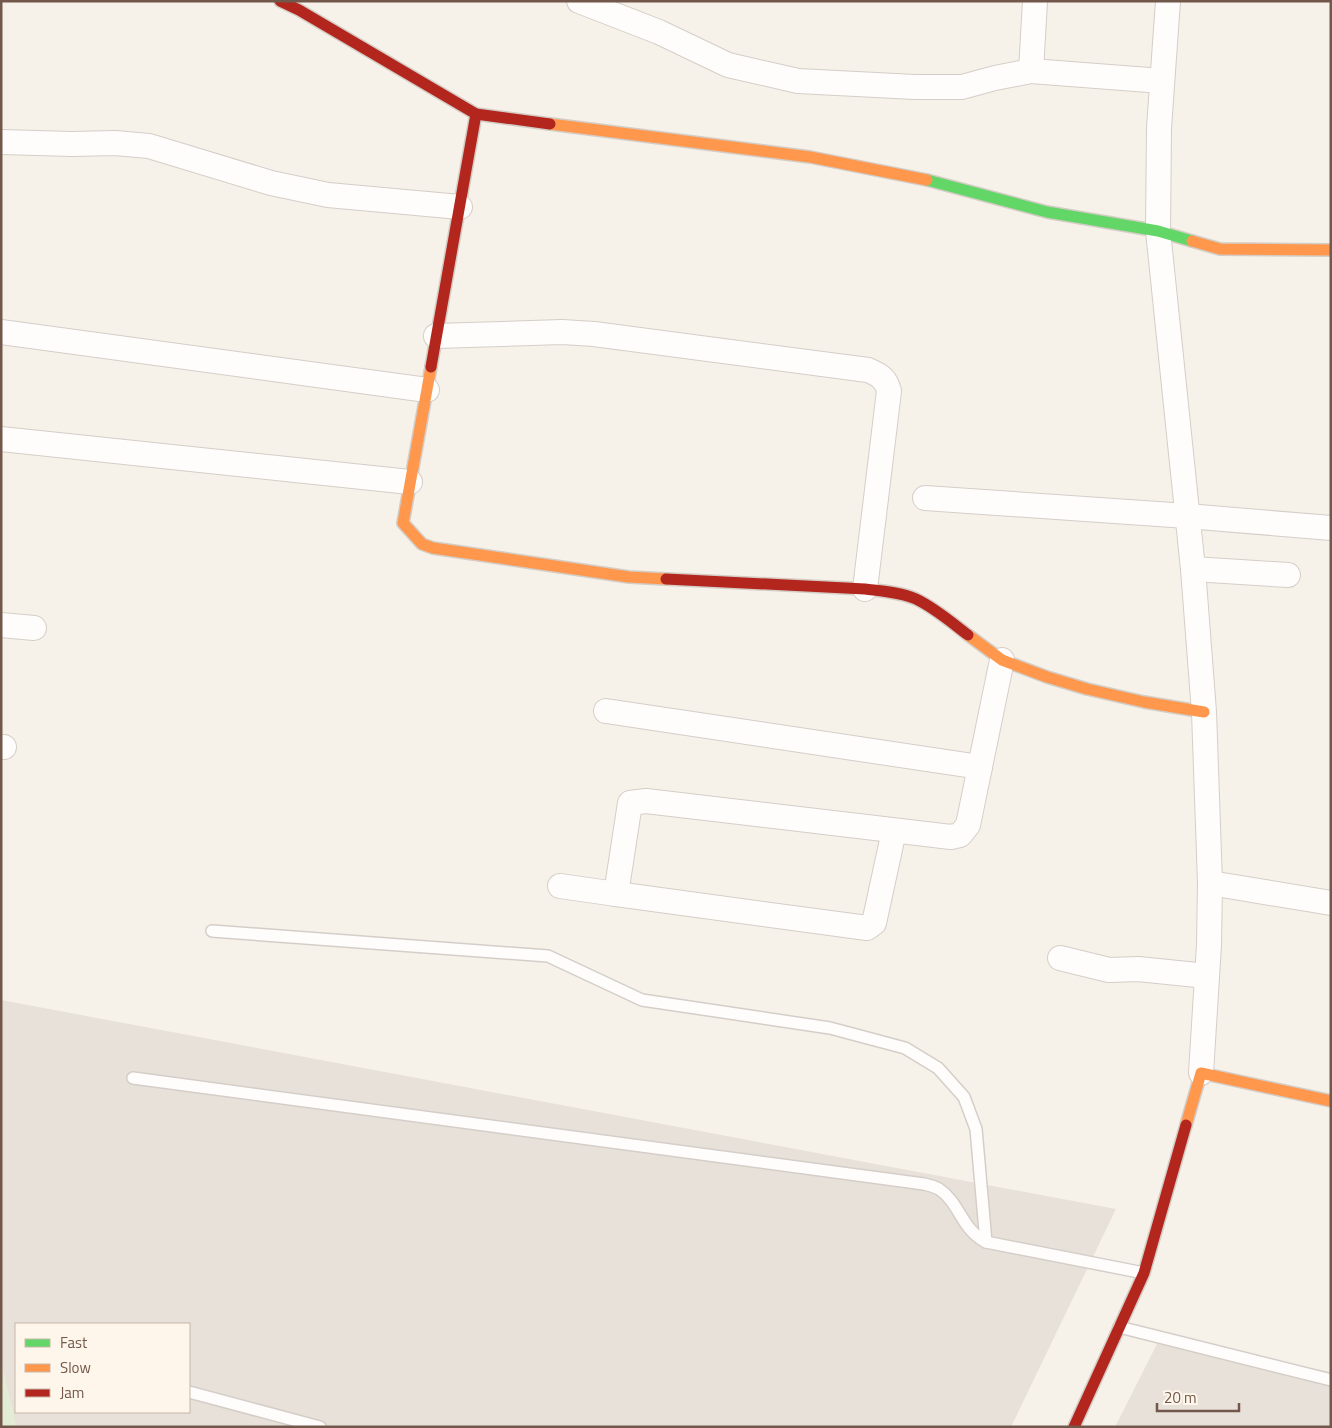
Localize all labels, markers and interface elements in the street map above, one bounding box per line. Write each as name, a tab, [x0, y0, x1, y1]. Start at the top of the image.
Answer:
legend	[15, 1323, 190, 1413]
text: Fast	[60, 1331, 88, 1354]
text: Slow	[60, 1356, 91, 1379]
scale bar	[1157, 1380, 1240, 1412]
text: Jam	[60, 1381, 84, 1404]
text: 20 m	[1164, 1386, 1197, 1409]

